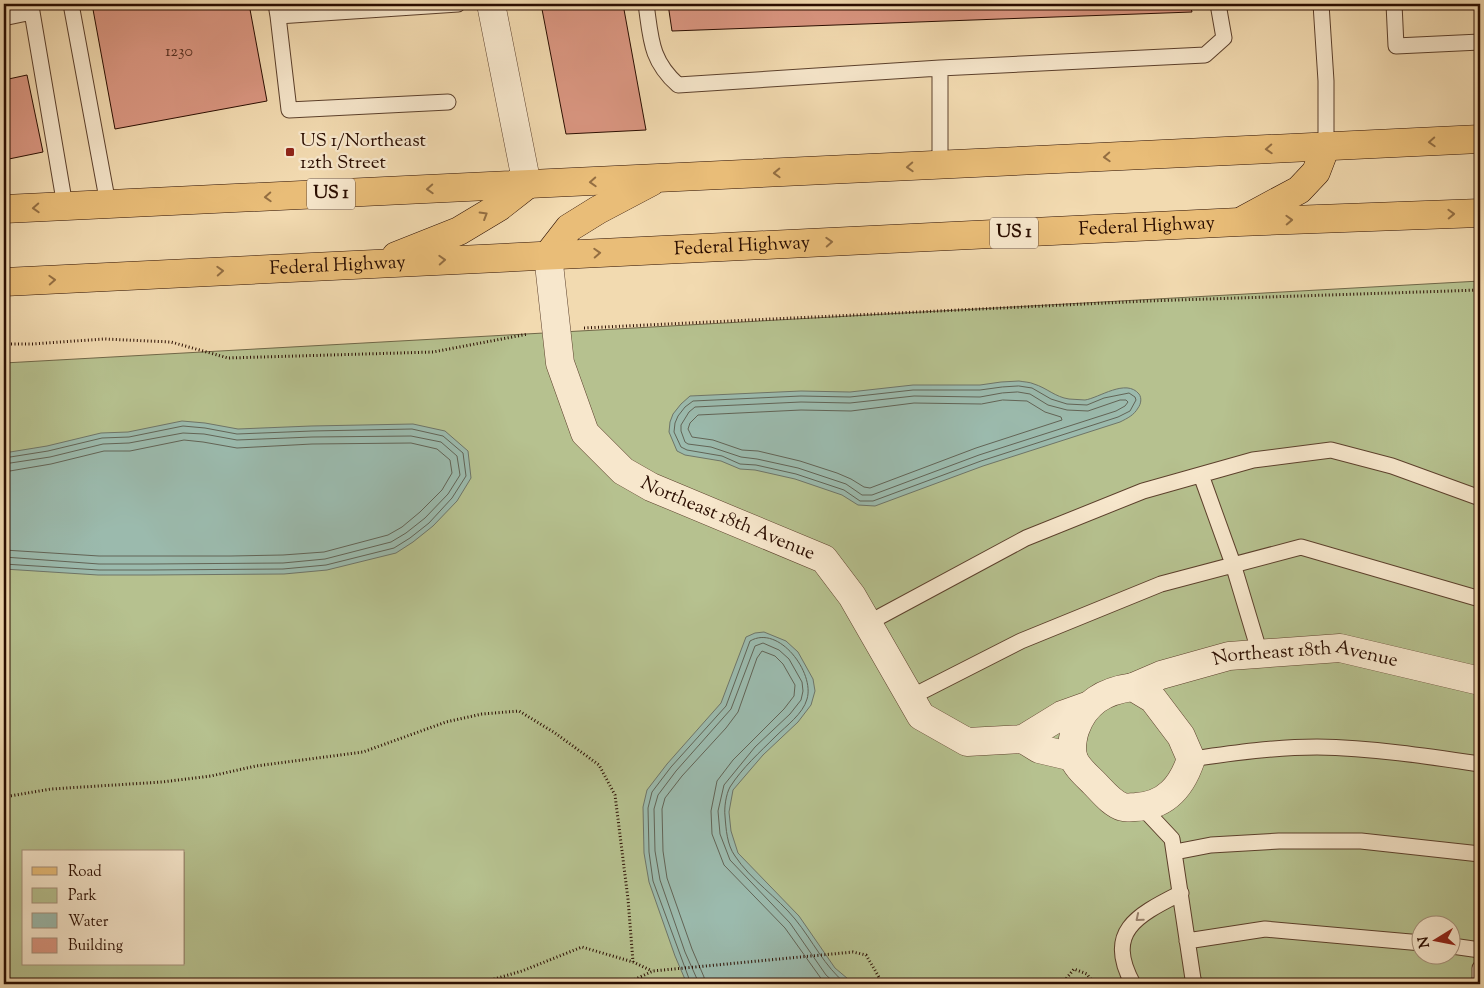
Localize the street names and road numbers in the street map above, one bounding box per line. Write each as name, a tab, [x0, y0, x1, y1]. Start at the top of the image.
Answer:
road number: US 1	[307, 178, 355, 210]
street label: Federal Highway	[1078, 210, 1216, 243]
road number: US 1	[990, 218, 1038, 248]
street label: Federal Highway	[673, 229, 812, 263]
street label: Federal Highway	[269, 249, 407, 283]
street label: Northeast 18th Avenue	[635, 470, 819, 567]
street label: Northeast 18th Avenue	[1210, 634, 1401, 675]

